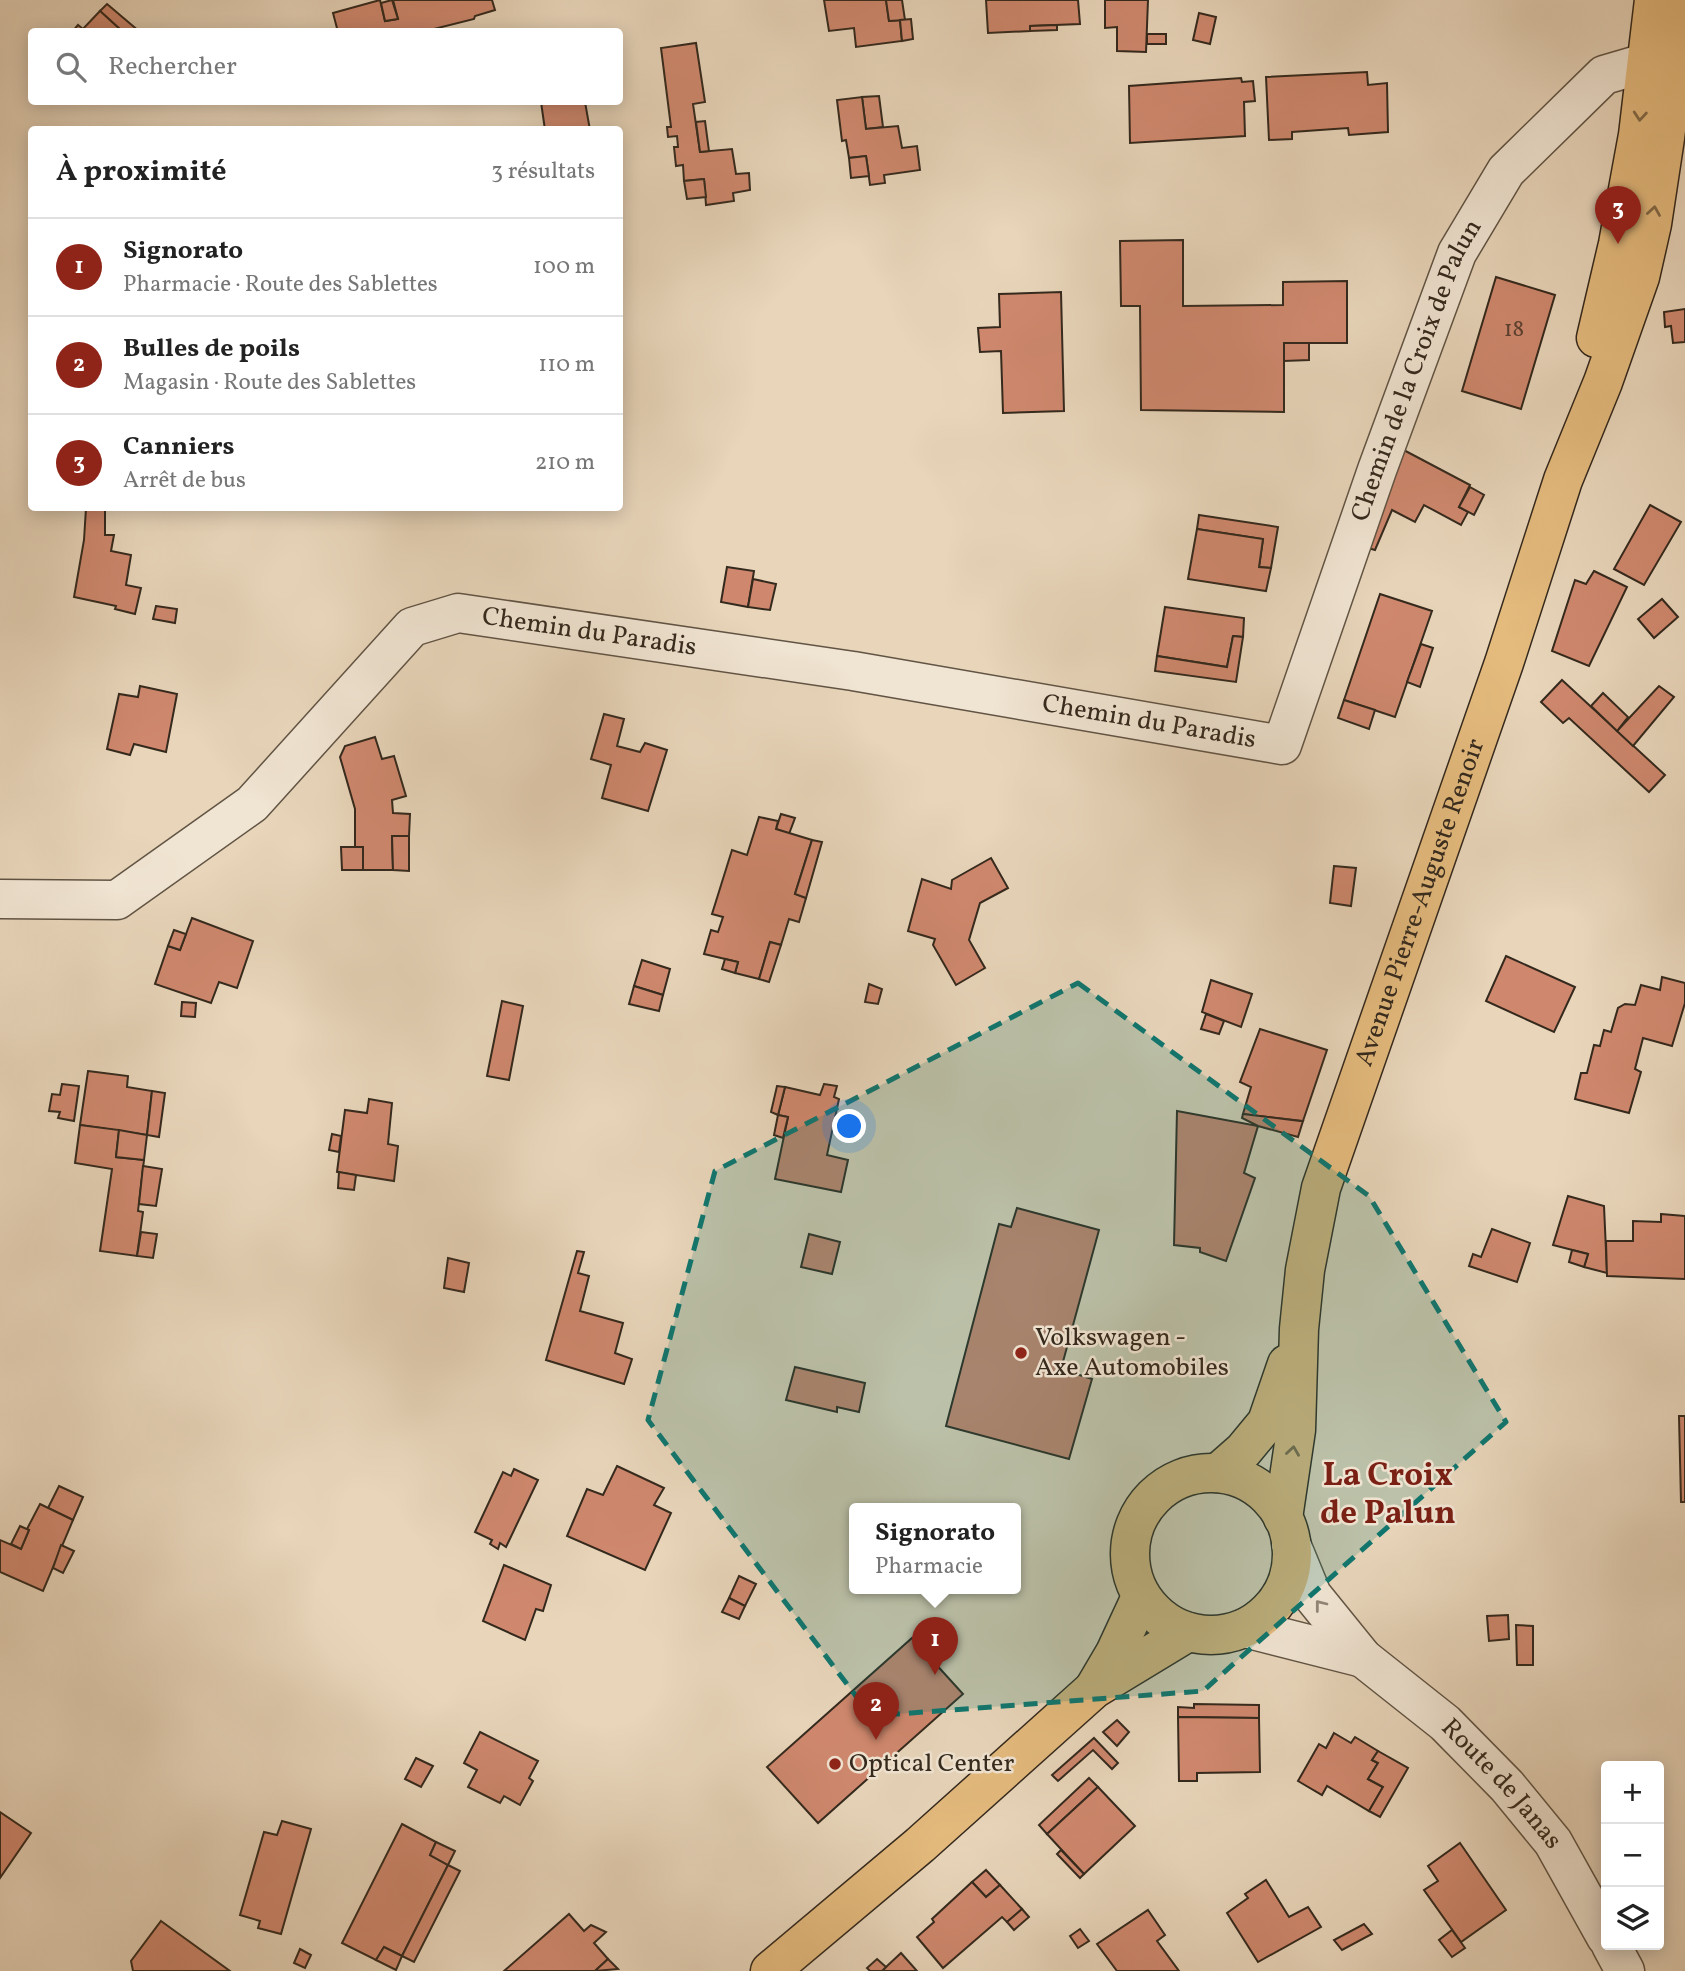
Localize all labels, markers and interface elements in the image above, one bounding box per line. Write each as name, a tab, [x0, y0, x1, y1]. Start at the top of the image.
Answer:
search box	[28, 28, 623, 105]
icon: search	[52, 48, 90, 86]
text: Rechercher	[108, 49, 237, 85]
one-way arrow	[1633, 111, 1648, 122]
text: À proximité	[56, 151, 227, 193]
text: 3 résultats	[491, 156, 595, 188]
pin: 3	[1595, 186, 1641, 244]
one-way arrow	[1646, 205, 1661, 217]
street label: Chemin de la Croix de Palun	[1343, 213, 1491, 526]
text: Signorato	[123, 233, 243, 269]
text: 1	[74, 251, 84, 283]
text: 100 m	[533, 251, 595, 283]
text: Pharmacie · Route des Sablettes	[123, 269, 438, 301]
house number: 18	[1504, 314, 1524, 346]
text: Bulles de poils	[123, 331, 300, 367]
text: 2	[73, 349, 85, 381]
text: 110 m	[538, 349, 595, 381]
text: Magasin · Route des Sablettes	[123, 367, 416, 399]
text: Canniers	[123, 429, 235, 465]
text: 3	[73, 447, 85, 479]
text: 210 m	[535, 447, 595, 479]
text: Arrêt de bus	[123, 465, 246, 497]
street label: Chemin du Paradis	[480, 599, 699, 666]
street label: Chemin du Paradis	[1039, 686, 1259, 758]
street label: Avenue Pierre-Auguste Renoir	[1347, 734, 1494, 1071]
your location	[832, 1109, 866, 1143]
place label: Volkswagen - Axe Automobiles	[1035, 1320, 1229, 1386]
marker: Volkswagen - Axe Automobiles	[1013, 1345, 1029, 1361]
one-way arrow	[1285, 1445, 1300, 1456]
district label: La Croix de Palun	[1320, 1454, 1456, 1538]
popup	[849, 1503, 1021, 1594]
text: Signorato	[875, 1515, 995, 1551]
text: Pharmacie	[875, 1551, 983, 1583]
one-way arrow	[1316, 1601, 1329, 1613]
pin: 1	[912, 1617, 958, 1675]
pin: 2	[853, 1682, 899, 1740]
street label: Route de Janas	[1432, 1711, 1570, 1857]
place label: Optical Center	[849, 1746, 1014, 1782]
marker: Optical Center	[827, 1756, 843, 1772]
map controls	[1601, 1761, 1664, 1950]
button: +	[1601, 1761, 1664, 1824]
button: −	[1601, 1824, 1664, 1887]
button: layers	[1601, 1887, 1664, 1950]

